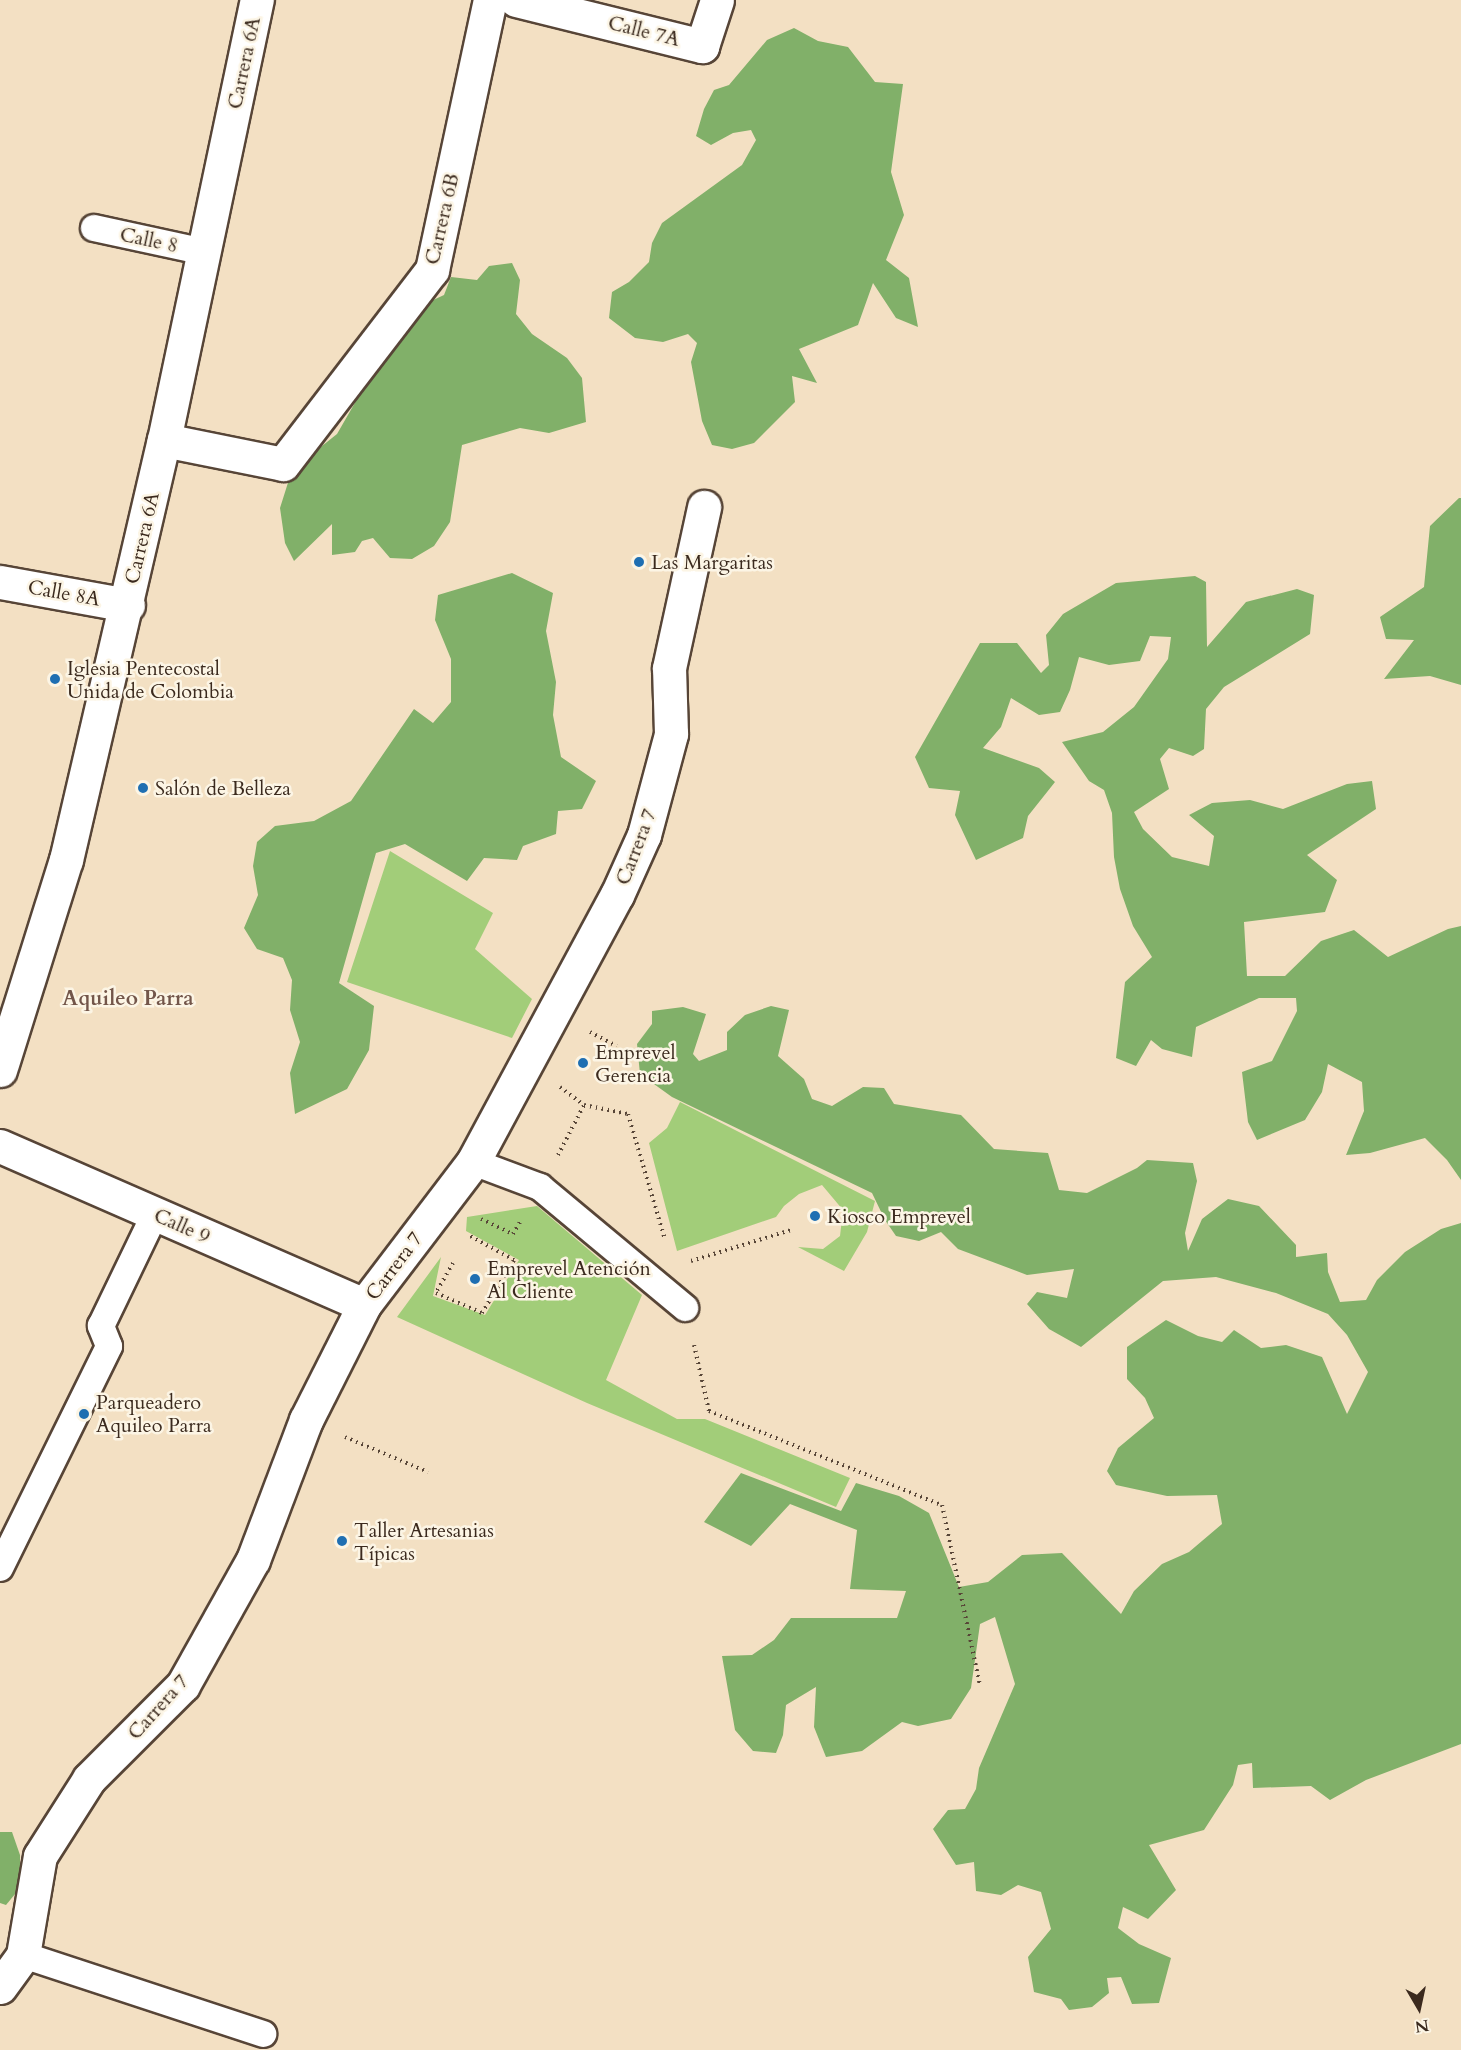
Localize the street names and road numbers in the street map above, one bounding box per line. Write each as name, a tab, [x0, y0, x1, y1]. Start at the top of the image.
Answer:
street label: Calle 7A	[606, 11, 682, 51]
street label: Carrera 6A	[223, 15, 265, 111]
street label: Carrera 6B	[420, 171, 464, 267]
street label: Calle 8	[118, 222, 180, 258]
street label: Carrera 6A	[120, 490, 164, 586]
street label: Calle 8A	[26, 575, 102, 611]
street label: Carrera 7	[611, 806, 661, 888]
street label: Calle 9	[150, 1203, 214, 1249]
street label: Carrera 7	[361, 1227, 427, 1305]
street label: Carrera 7	[123, 1670, 193, 1744]

